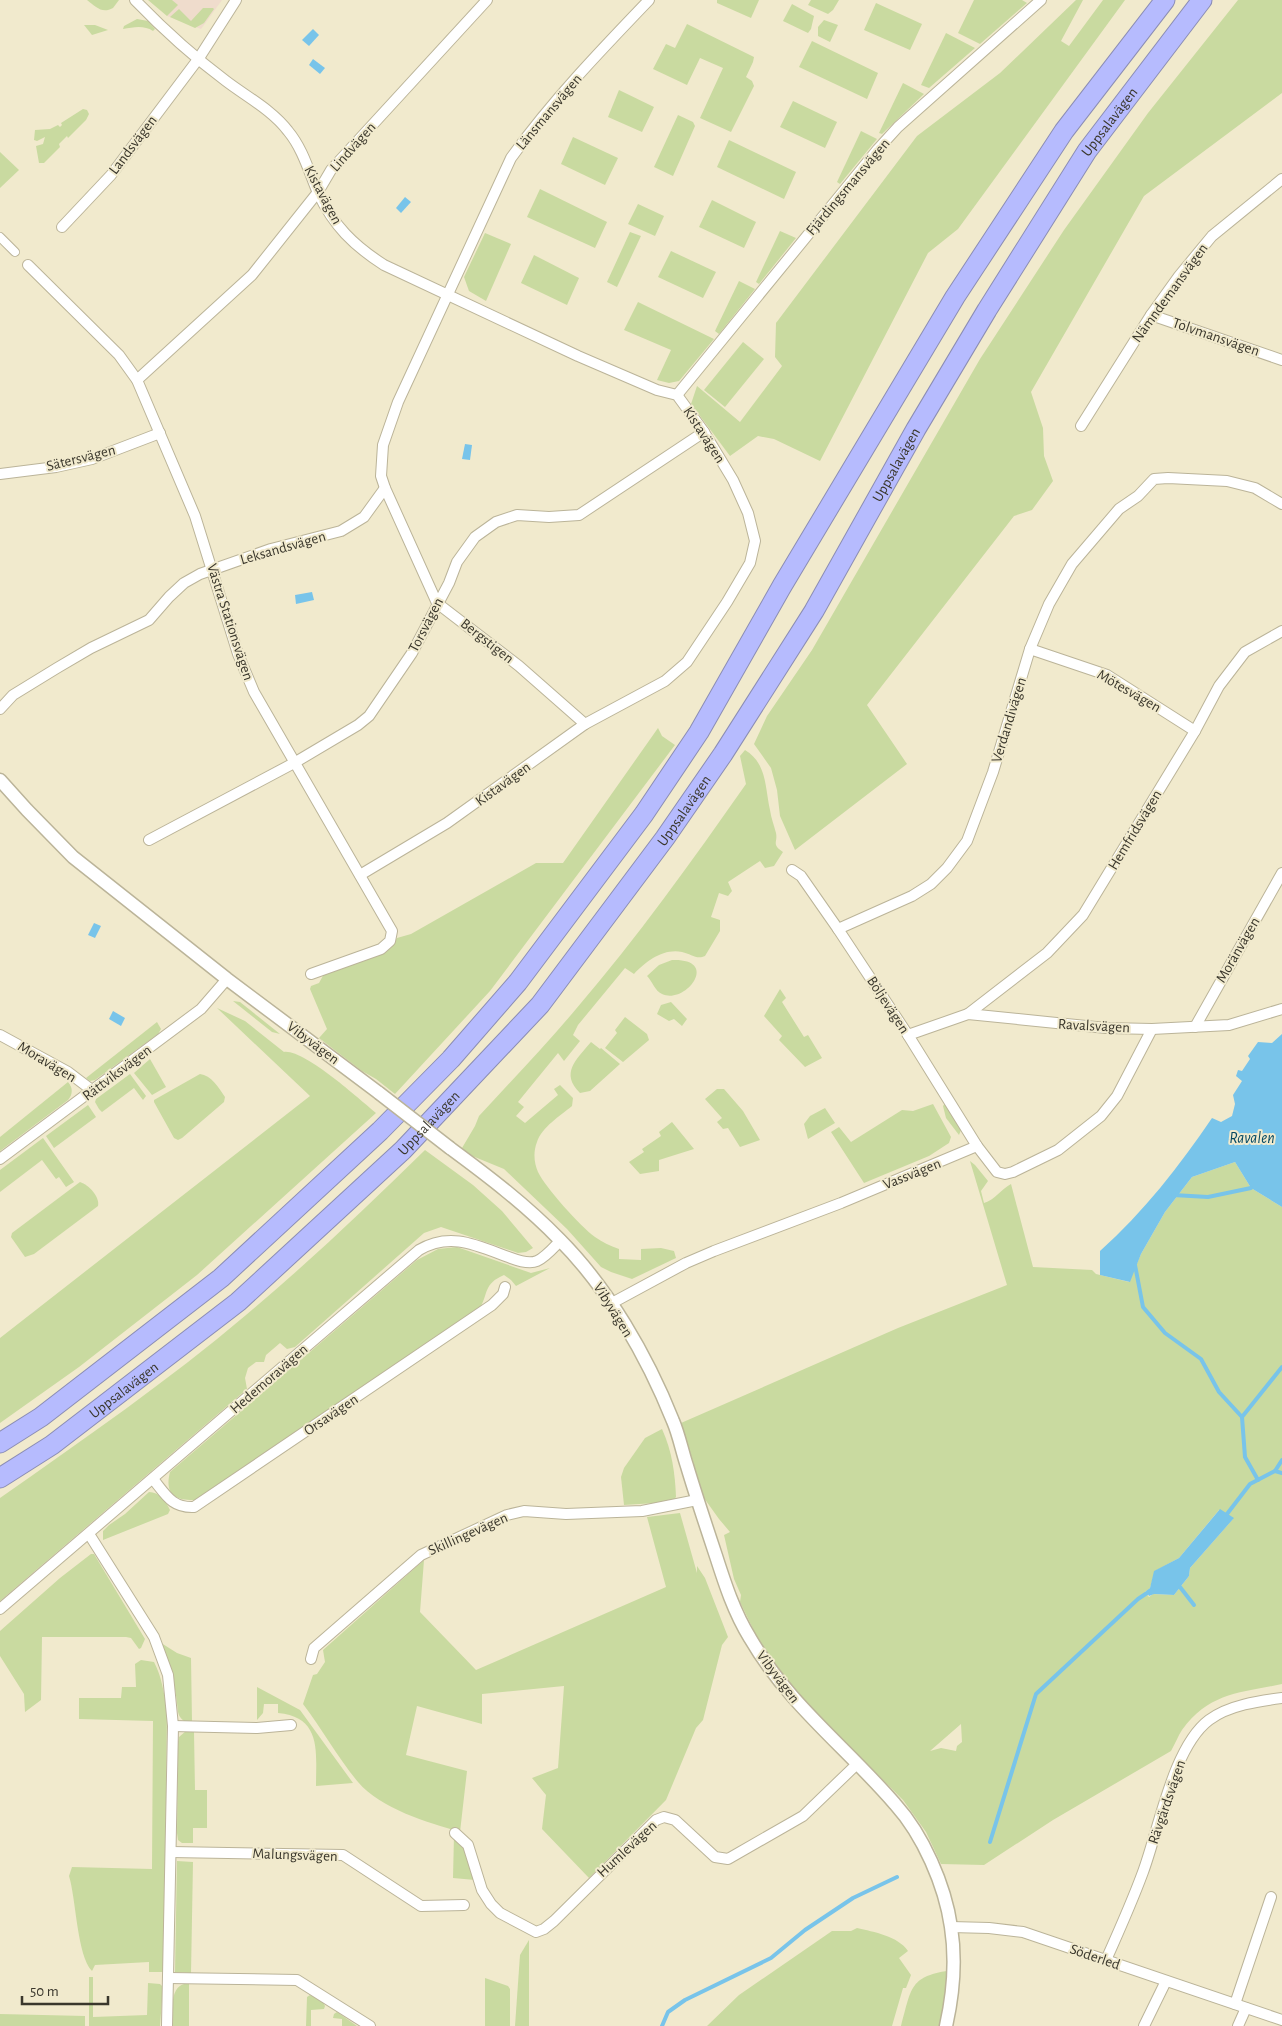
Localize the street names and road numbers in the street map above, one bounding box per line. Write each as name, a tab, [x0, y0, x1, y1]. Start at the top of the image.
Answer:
street label: Länsmansvägen	[513, 71, 585, 153]
street label: Uppsalavägen	[1078, 84, 1140, 159]
street label: Landsvägen	[106, 113, 160, 177]
street label: Lindvägen	[327, 120, 379, 174]
street label: Fjärdingsmansvägen	[803, 136, 893, 238]
street label: Kistavägen	[301, 163, 345, 227]
street label: Nämndemansvägen	[1129, 241, 1211, 345]
street label: Tolvmansvägen	[1171, 315, 1261, 359]
street label: Kistavägen	[680, 404, 728, 466]
street label: Uppsalavägen	[869, 425, 923, 504]
street label: Sätersvägen	[45, 442, 117, 474]
street label: Leksandsvägen	[239, 529, 327, 567]
street label: Västra Stationsvägen	[204, 562, 256, 682]
street label: Torsvägen	[406, 595, 446, 655]
street label: Bergstigen	[458, 616, 516, 666]
street label: Mötesvägen	[1095, 667, 1163, 715]
street label: Verdandivägen	[989, 676, 1029, 764]
street label: Kistavägen	[473, 759, 533, 809]
street label: Uppsalavägen	[654, 772, 714, 849]
street label: Hemfridsvägen	[1105, 788, 1165, 872]
street label: Moränvägen	[1213, 915, 1263, 985]
street label: Böljevägen	[864, 974, 912, 1036]
street label: Ravalsvägen	[1058, 1017, 1130, 1035]
street label: Vibyvägen	[284, 1019, 342, 1067]
street label: Moravägen	[15, 1039, 79, 1085]
street label: Rättviksvägen	[80, 1042, 154, 1104]
street label: Uppsalavägen	[395, 1088, 462, 1158]
street label: Vassvägen	[881, 1156, 943, 1192]
street label: Vibyvägen	[590, 1280, 636, 1340]
street label: Hedemoravägen	[227, 1341, 311, 1417]
street label: Uppsalavägen	[86, 1359, 161, 1421]
street label: Orsavägen	[301, 1392, 361, 1438]
street label: Skillingevägen	[426, 1510, 510, 1558]
street label: Vibyvägen	[754, 1648, 802, 1706]
street label: Rävgärdsvägen	[1146, 1758, 1188, 1846]
street label: Humlevägen	[594, 1818, 660, 1880]
street label: Malungsvägen	[252, 1846, 338, 1864]
street label: Söderled	[1068, 1941, 1122, 1973]

